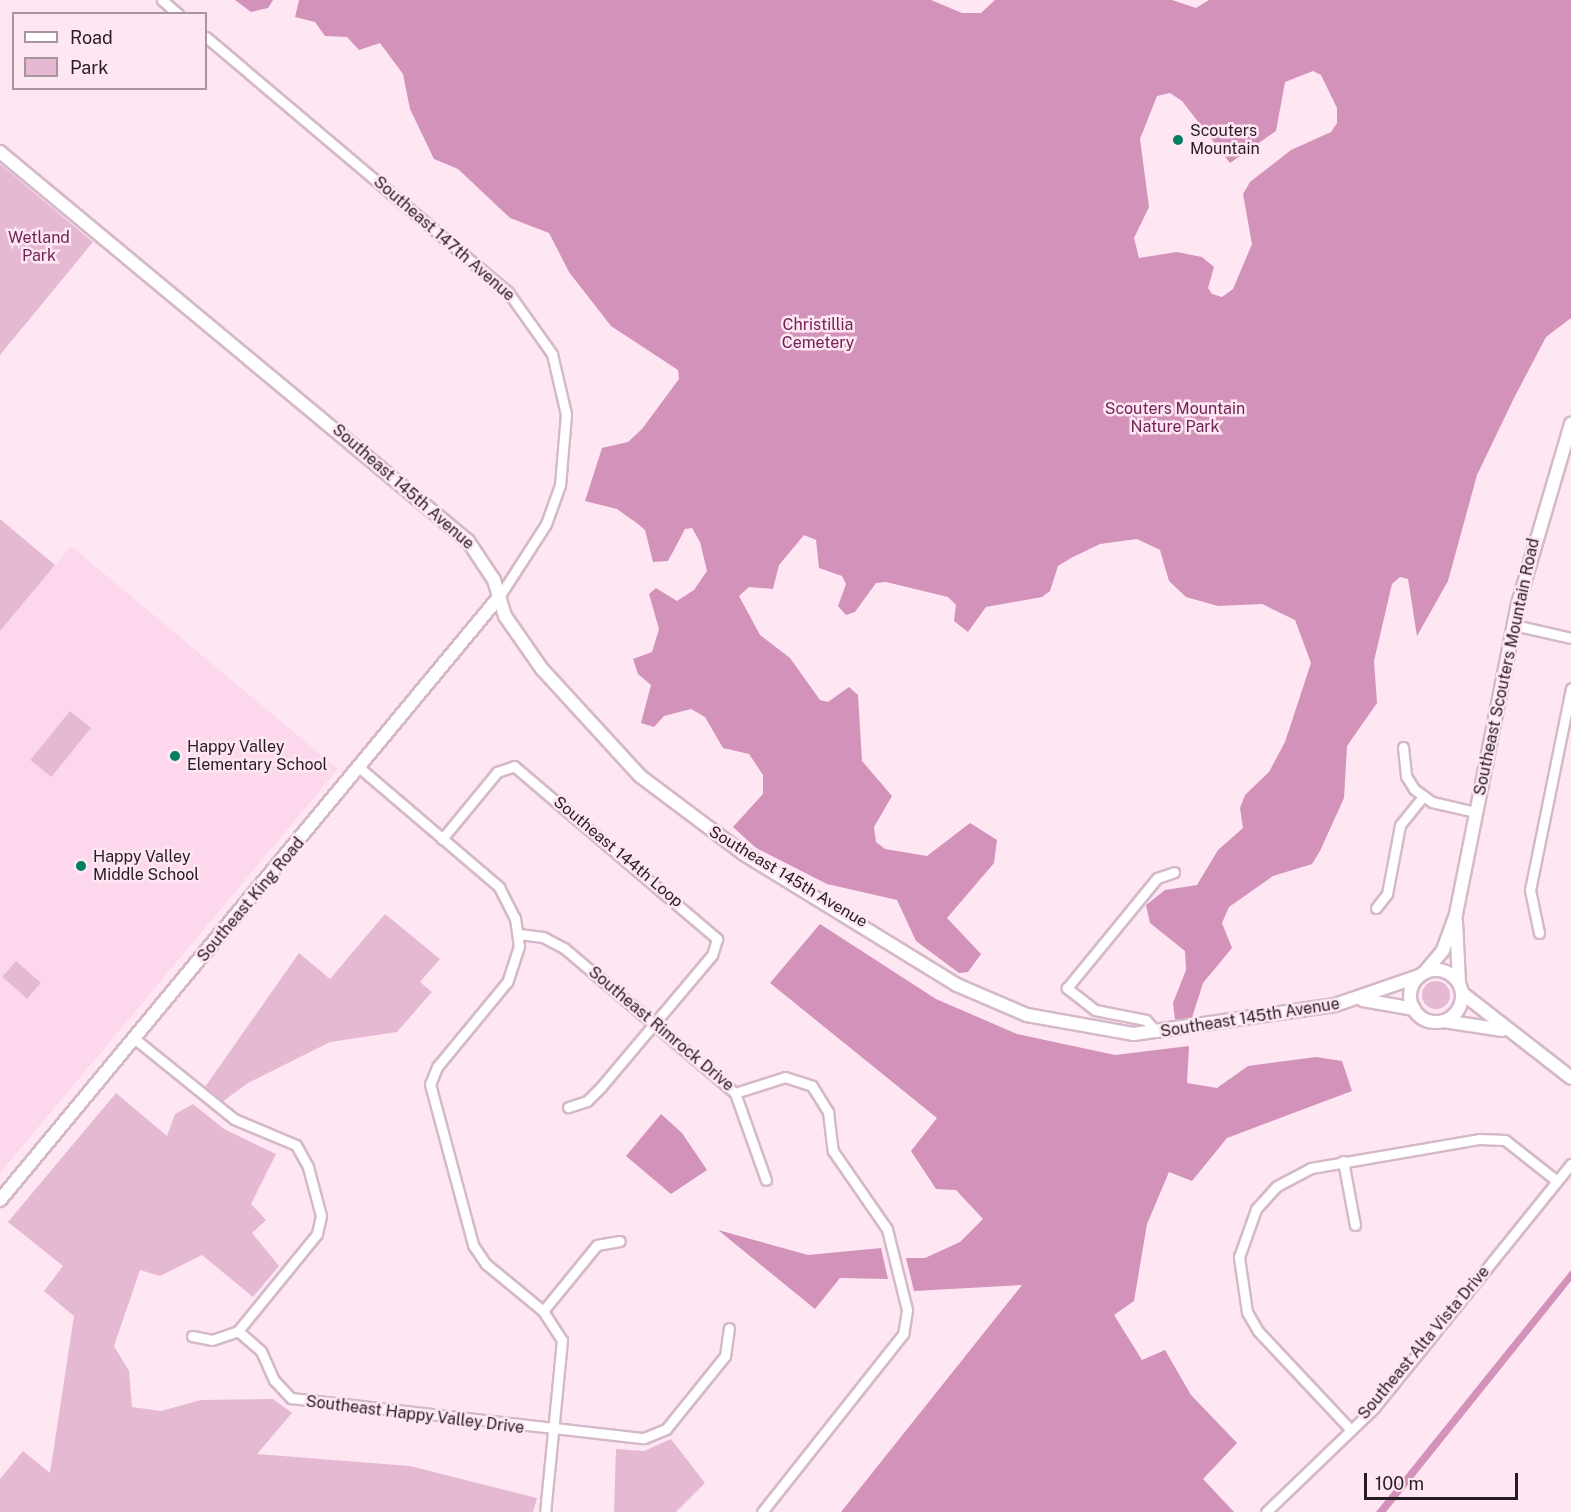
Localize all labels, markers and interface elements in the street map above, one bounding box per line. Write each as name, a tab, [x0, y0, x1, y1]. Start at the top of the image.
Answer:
legend	[12, 12, 207, 90]
text: Road	[70, 27, 113, 48]
text: Park	[70, 57, 108, 78]
place label: Scouters Mountain	[1190, 121, 1260, 159]
marker: Scouters Mountain	[1171, 133, 1185, 147]
street label: Southeast 147th Avenue	[370, 172, 518, 306]
park label: Wetland Park	[8, 228, 70, 266]
park label: Christillia Cemetery	[782, 315, 854, 353]
park label: Scouters Mountain Nature Park	[1105, 399, 1245, 437]
street label: Southeast 145th Avenue	[328, 420, 478, 554]
street label: Southeast Scouters Mountain Road	[1470, 537, 1544, 797]
place label: Happy Valley Elementary School	[187, 737, 327, 775]
marker: Happy Valley Elementary School	[168, 749, 182, 763]
street label: Southeast 144th Loop	[549, 792, 687, 912]
street label: Southeast 145th Avenue	[705, 822, 871, 932]
street label: Southeast King Road	[193, 834, 309, 966]
place label: Happy Valley Middle School	[93, 847, 199, 885]
marker: Happy Valley Middle School	[74, 859, 88, 873]
street label: Southeast Rimrock Drive	[584, 963, 738, 1095]
street label: Southeast 145th Avenue	[1159, 994, 1341, 1042]
street label: Southeast Alta Vista Drive	[1354, 1262, 1494, 1424]
street label: Southeast Happy Valley Drive	[304, 1392, 526, 1438]
scale bar	[1367, 1461, 1522, 1499]
text: 100 m	[1375, 1473, 1424, 1494]

